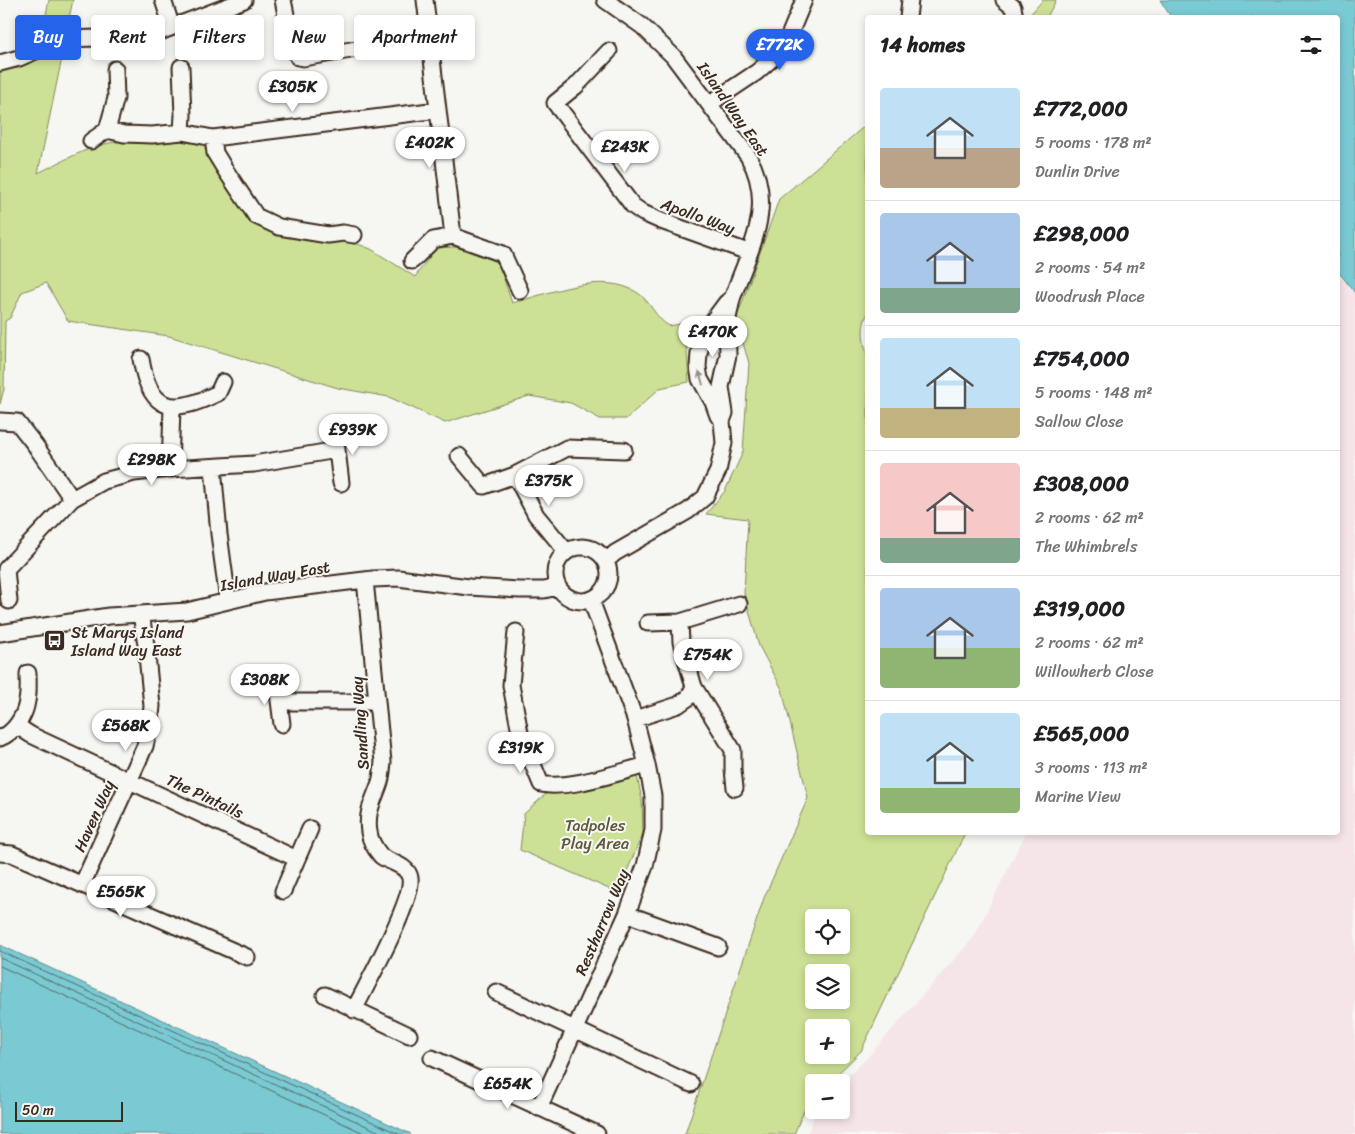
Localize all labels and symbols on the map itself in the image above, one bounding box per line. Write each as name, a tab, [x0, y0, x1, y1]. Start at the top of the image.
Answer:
pin: £772K	[745, 28, 815, 71]
street label: Island Way East	[689, 54, 777, 163]
pin: £305K	[258, 70, 328, 113]
pin: £402K	[395, 126, 465, 169]
pin: £243K	[590, 130, 660, 173]
street label: Apollo Way	[656, 189, 740, 243]
pin: £470K	[678, 316, 748, 358]
one-way arrow	[696, 370, 704, 385]
pin: £939K	[318, 414, 388, 456]
pin: £298K	[117, 444, 187, 486]
pin: £375K	[514, 464, 584, 507]
street label: Island Way East	[217, 552, 332, 600]
place label: St Marys Island Island Way East	[70, 618, 185, 665]
bus stop icon: St Marys Island Island Way East	[43, 629, 67, 653]
pin: £754K	[673, 638, 743, 681]
pin: £308K	[230, 664, 300, 706]
street label: Sandling Way	[342, 675, 378, 771]
pin: £568K	[91, 710, 161, 752]
pin: £319K	[486, 732, 556, 774]
street label: The Pintails	[161, 765, 249, 827]
street label: Haven Way	[65, 774, 123, 857]
park label: Tadpoles Play Area	[561, 811, 629, 858]
street label: Restharrow Way	[566, 863, 638, 980]
pin: £565K	[86, 876, 156, 918]
pin: £654K	[473, 1068, 543, 1110]
scale bar	[15, 1099, 122, 1122]

